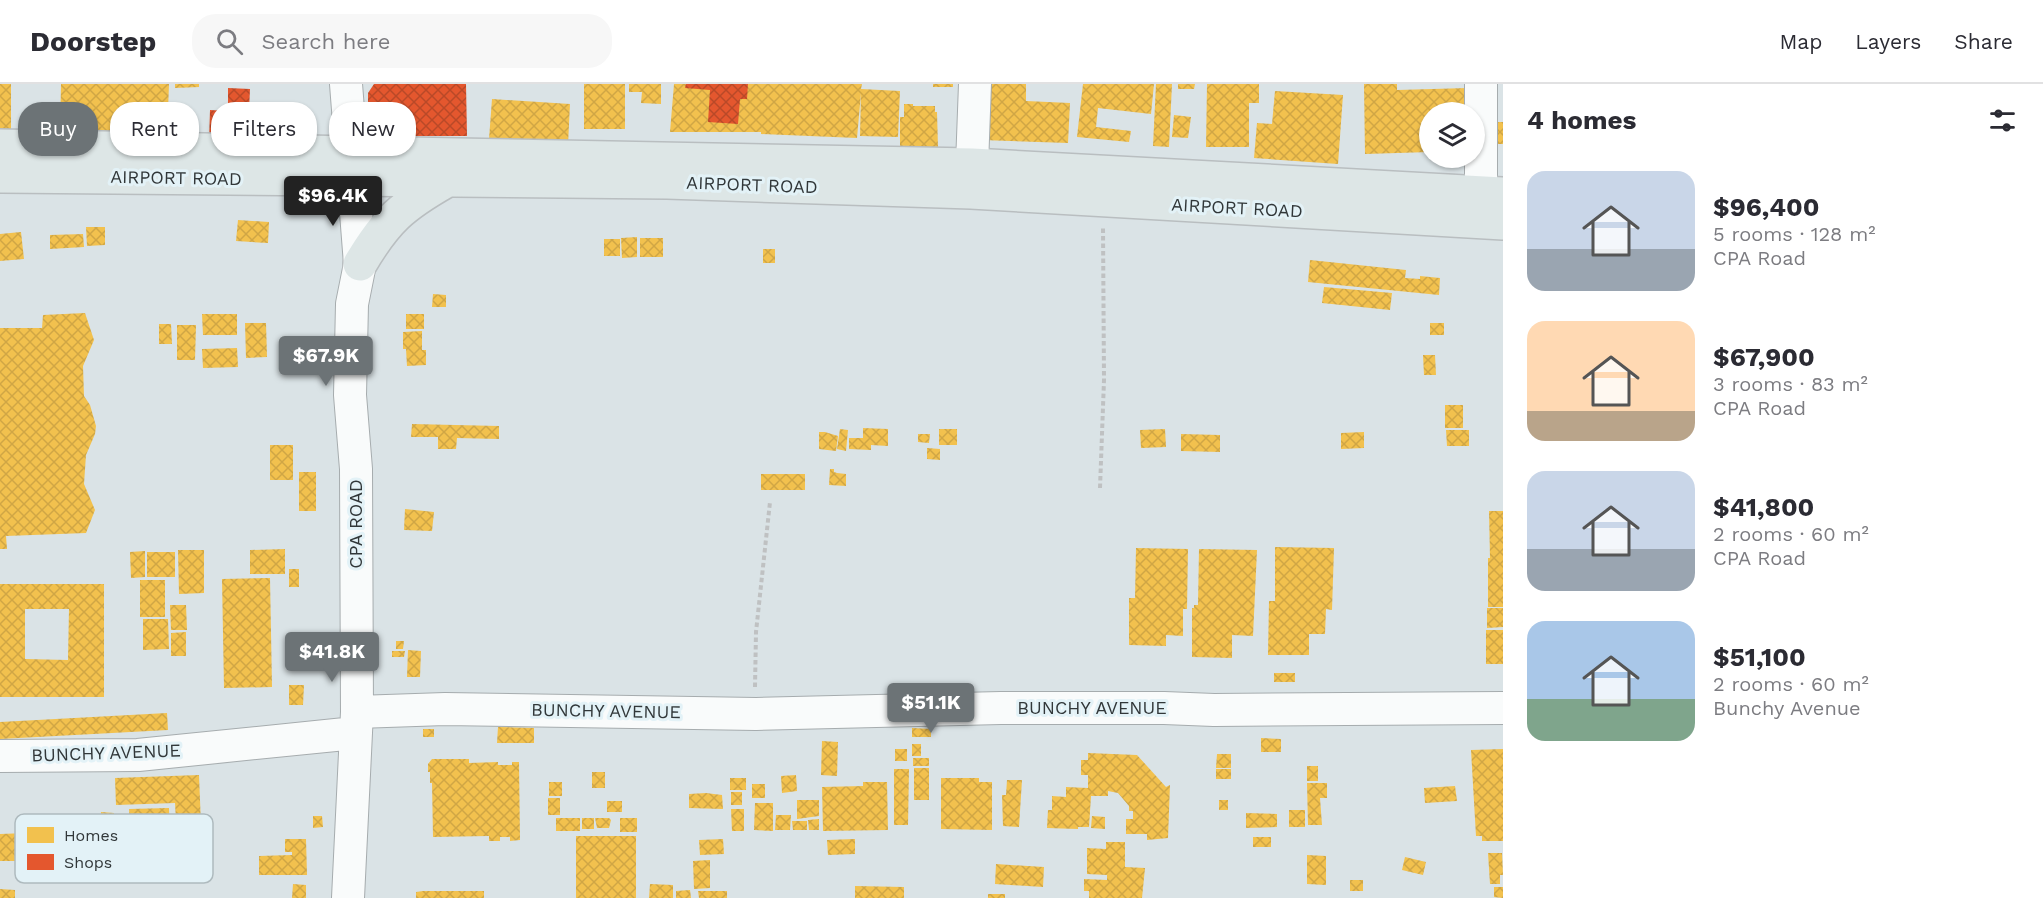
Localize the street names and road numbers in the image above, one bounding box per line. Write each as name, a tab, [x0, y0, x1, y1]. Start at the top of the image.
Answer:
street label: AIRPORT ROAD	[110, 166, 242, 189]
street label: AIRPORT ROAD	[686, 172, 818, 197]
street label: AIRPORT ROAD	[1171, 194, 1303, 221]
street label: CPA ROAD	[345, 479, 366, 569]
street label: BUNCHY AVENUE	[1017, 697, 1167, 718]
street label: BUNCHY AVENUE	[531, 699, 681, 722]
street label: BUNCHY AVENUE	[31, 739, 181, 766]

